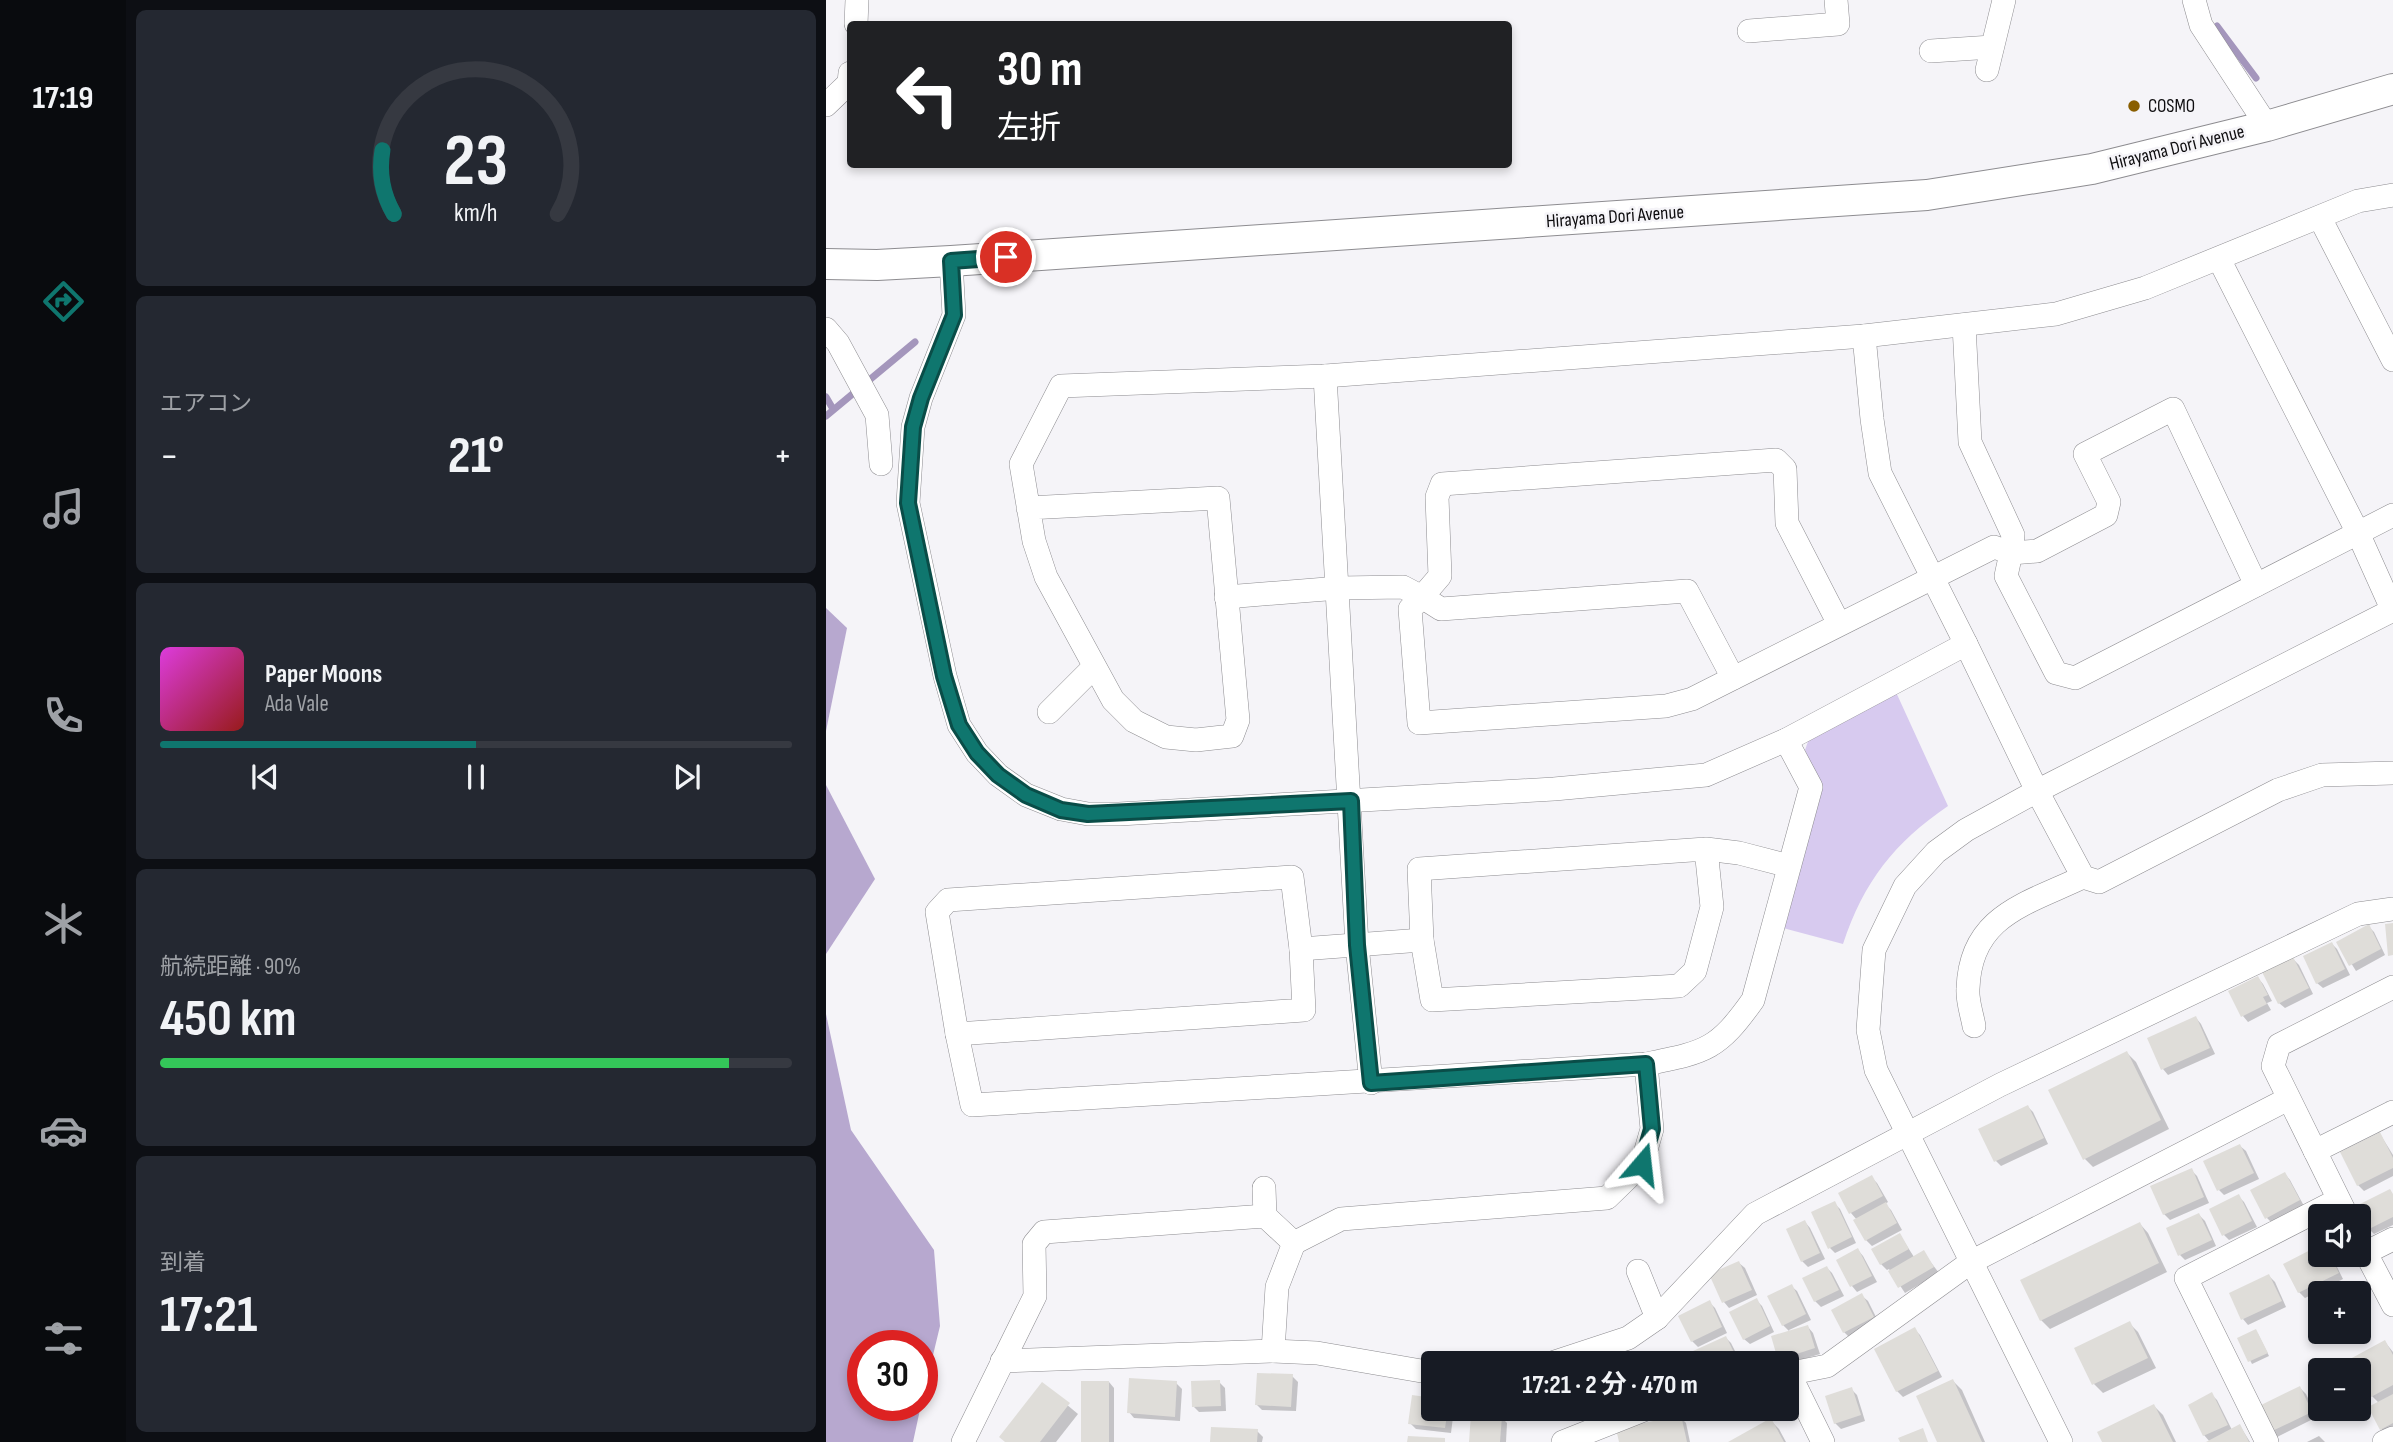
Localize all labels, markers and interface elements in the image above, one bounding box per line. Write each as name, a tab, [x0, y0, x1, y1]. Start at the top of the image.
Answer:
text: 30 m	[997, 41, 1082, 100]
icon: left	[882, 49, 973, 140]
text: 17:19	[33, 79, 94, 118]
place label: COSMO	[2148, 95, 2195, 118]
marker: COSMO	[2126, 98, 2142, 114]
text: 左折	[997, 109, 1061, 148]
text: 23	[444, 119, 508, 207]
street label: Hirayama Dori Avenue	[2107, 120, 2247, 176]
text: km/h	[454, 198, 498, 229]
street label: Hirayama Dori Avenue	[1545, 201, 1685, 233]
pin	[976, 227, 1036, 287]
icon: arrive	[987, 238, 1025, 276]
icon: directions	[39, 277, 88, 326]
text: エアコン	[160, 390, 252, 418]
text: 21°	[448, 425, 504, 488]
text: −	[160, 434, 179, 479]
text: +	[773, 434, 792, 479]
icon: music	[39, 484, 88, 533]
text: Paper Moons	[265, 659, 382, 690]
text: Ada Vale	[265, 690, 329, 718]
icon: phone	[39, 691, 88, 740]
icon: previous	[246, 758, 284, 796]
icon: pause	[457, 758, 495, 796]
icon: next	[668, 758, 706, 796]
icon: climate	[39, 899, 88, 948]
text: 航続距離 · 90%	[160, 953, 301, 981]
text: 450 km	[160, 988, 296, 1051]
icon: car	[39, 1106, 88, 1155]
position arrow	[1605, 1127, 1679, 1201]
map controls	[2308, 1204, 2371, 1421]
button: sound	[2308, 1204, 2371, 1267]
text: 到着	[160, 1249, 206, 1277]
button: +	[2308, 1281, 2371, 1344]
text: 17:21	[160, 1284, 257, 1347]
icon: filters	[39, 1314, 88, 1363]
speed limit sign: 30	[847, 1330, 938, 1421]
button: −	[2308, 1358, 2371, 1421]
text: 17:21 · 2 分 · 470 m	[1522, 1370, 1698, 1401]

